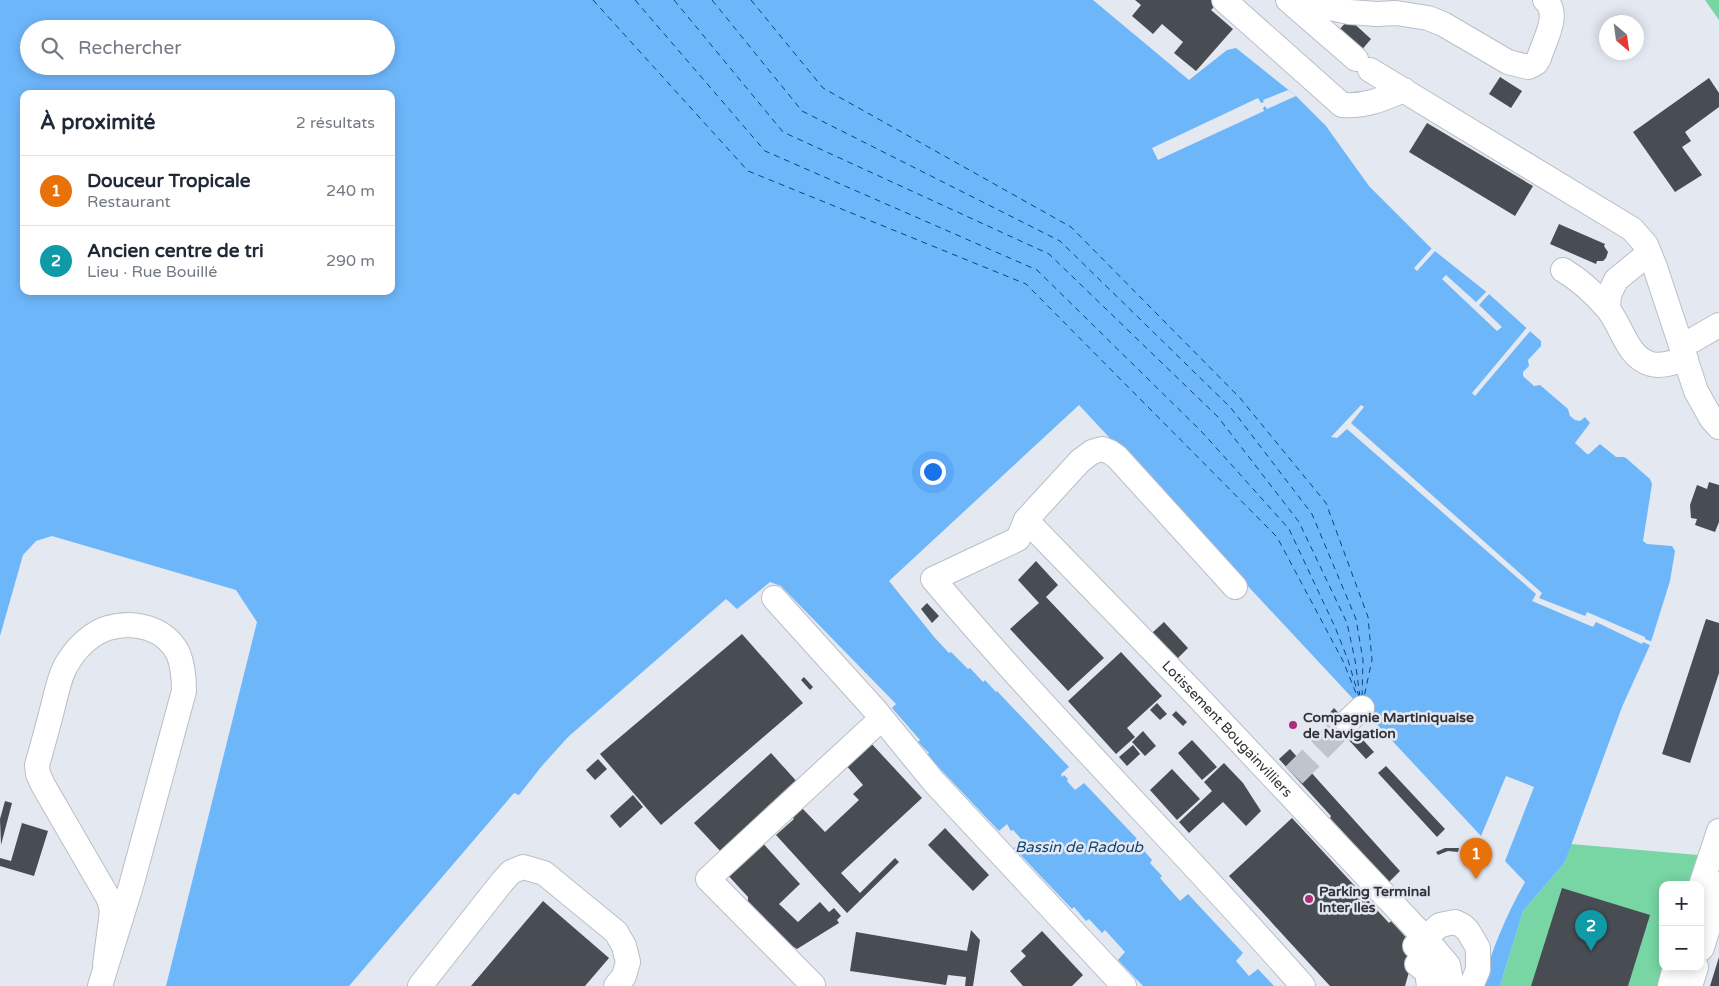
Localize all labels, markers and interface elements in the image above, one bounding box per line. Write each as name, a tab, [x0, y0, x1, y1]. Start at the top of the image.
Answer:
north arrow	[1599, 15, 1644, 60]
search box	[20, 20, 395, 75]
icon: search	[38, 34, 66, 62]
text: Rechercher	[78, 37, 181, 59]
text: À proximité	[40, 110, 155, 135]
text: 2 résultats	[296, 113, 375, 133]
text: Douceur Tropicale	[87, 170, 251, 192]
text: 1	[51, 181, 61, 201]
text: 240 m	[326, 181, 375, 201]
text: Restaurant	[87, 192, 171, 212]
text: Ancien centre de tri	[87, 240, 264, 262]
text: 2	[51, 251, 61, 271]
text: 290 m	[326, 251, 375, 271]
text: Lieu · Rue Bouillé	[87, 262, 217, 282]
your location	[920, 459, 946, 485]
street label: Lotissement Bougainvilliers	[1159, 657, 1296, 801]
place label: Compagnie Martiniquaise de Navigation	[1303, 709, 1474, 742]
marker: Compagnie Martiniquaise de Navigation	[1287, 719, 1299, 731]
water label: Bassin de Radoub	[1015, 838, 1145, 856]
pin: 1	[1460, 838, 1492, 879]
map controls	[1659, 881, 1704, 971]
button: +	[1659, 881, 1704, 926]
place label: Parking Terminal Inter Iles	[1319, 883, 1431, 916]
marker: Parking Terminal Inter Iles	[1303, 893, 1315, 905]
pin: 2	[1575, 910, 1607, 951]
button: −	[1659, 926, 1704, 971]

